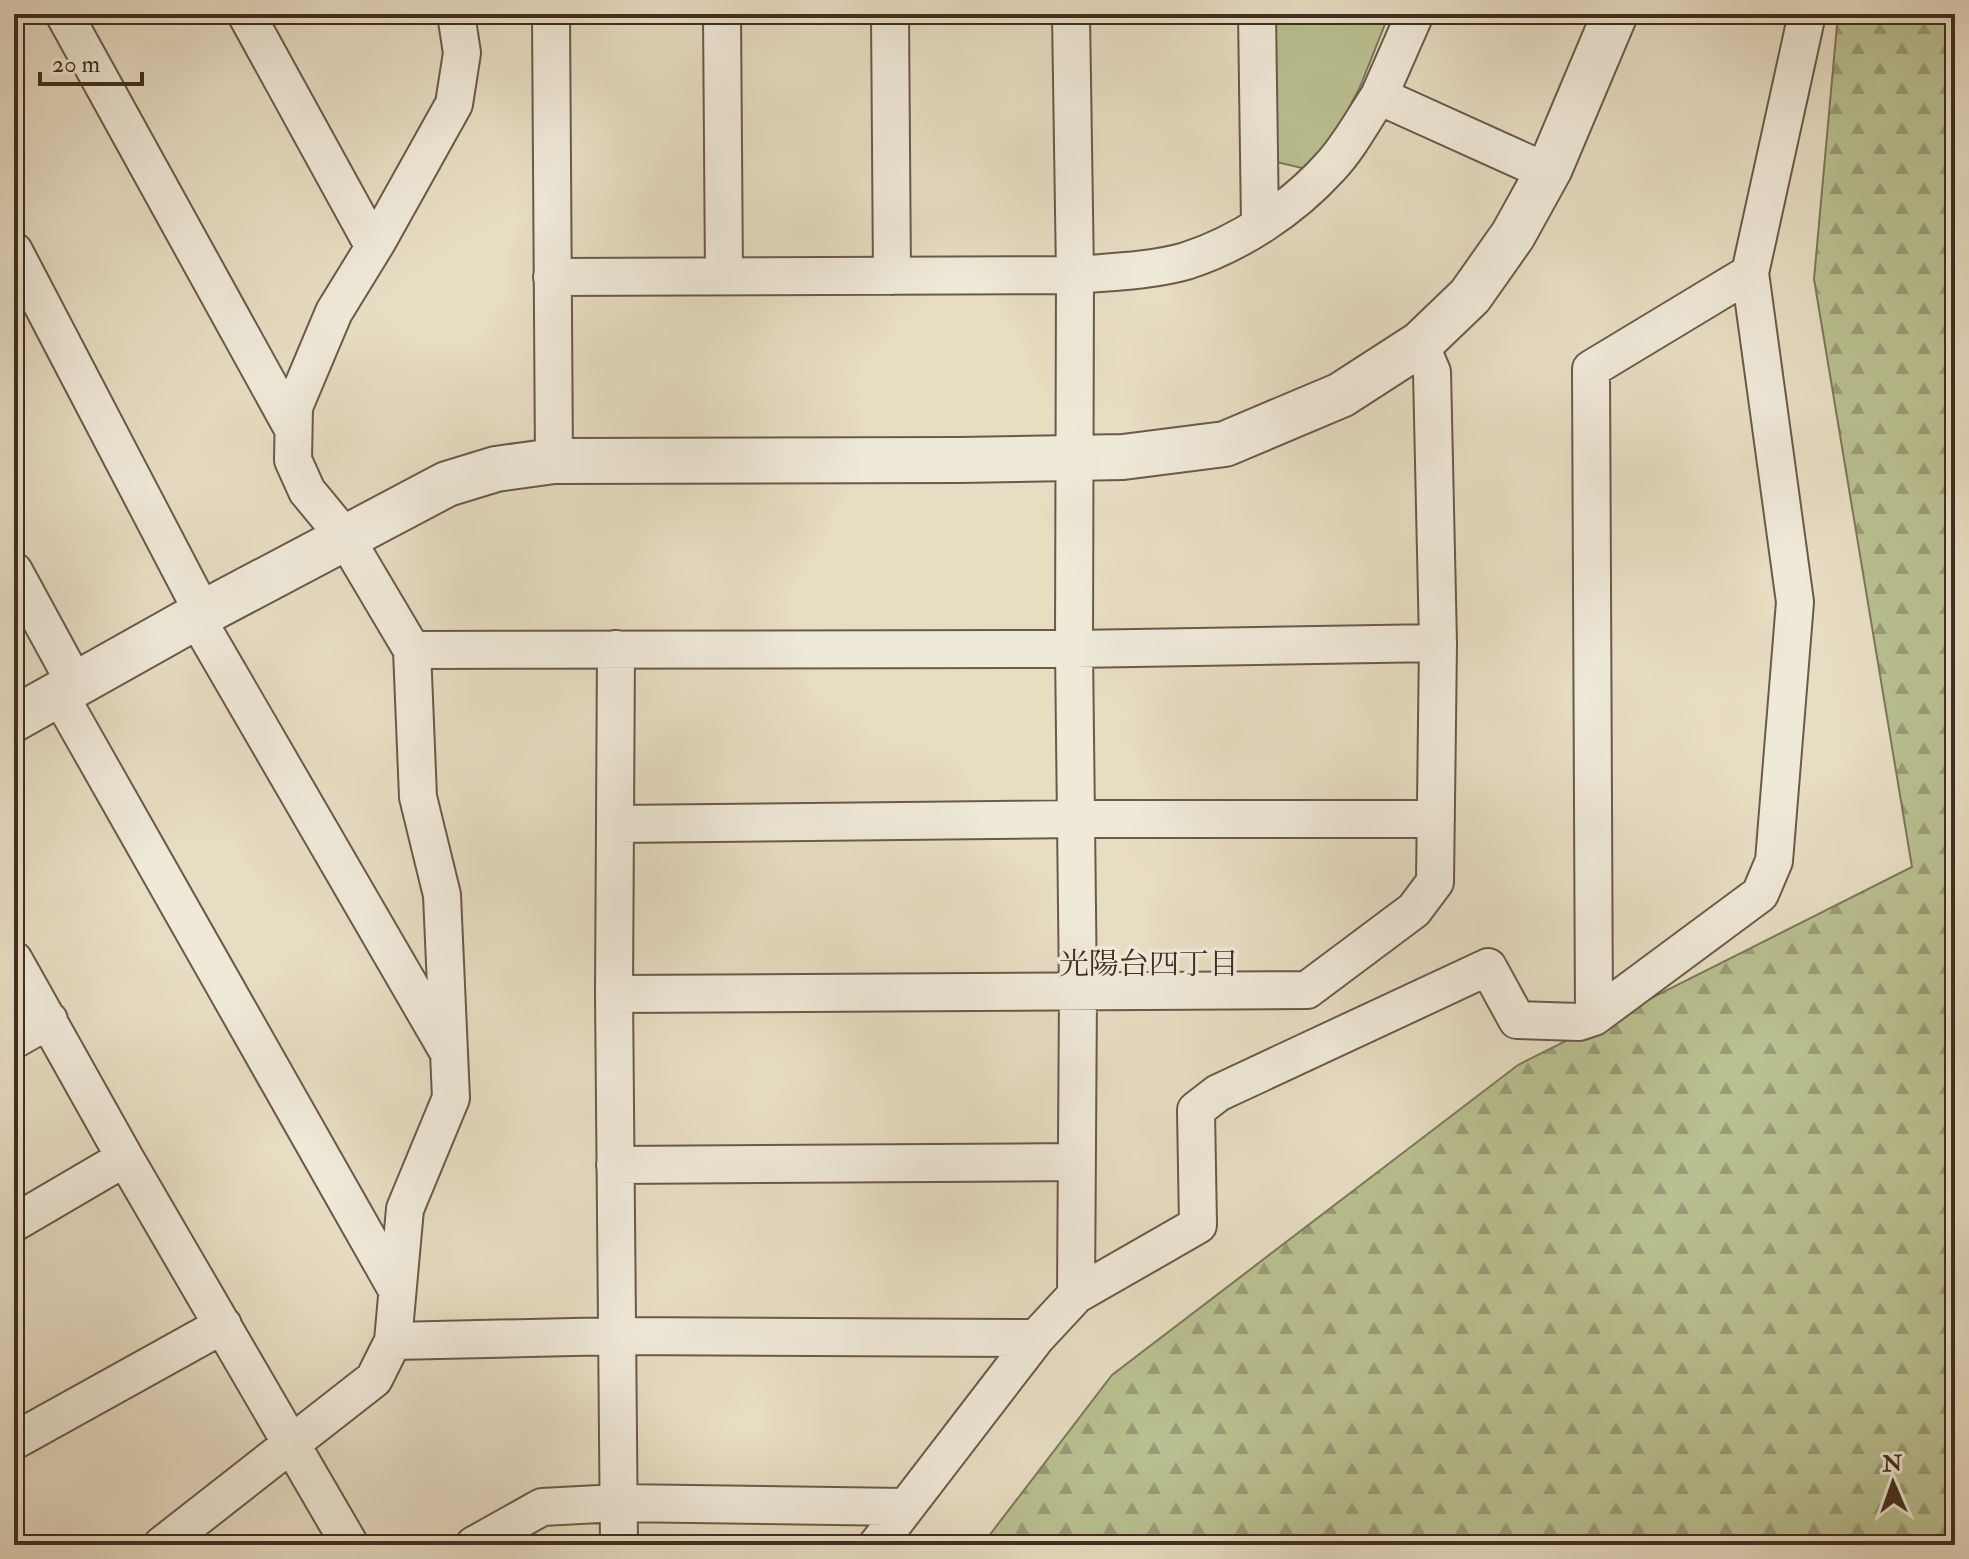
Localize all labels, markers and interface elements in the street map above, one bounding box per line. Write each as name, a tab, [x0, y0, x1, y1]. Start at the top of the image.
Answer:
scale bar	[40, 36, 142, 86]
text: 20 m	[52, 49, 101, 80]
district label: 光陽台四丁目	[1059, 946, 1239, 983]
north arrow	[1853, 1443, 1933, 1523]
text: N	[1881, 1450, 1903, 1478]

